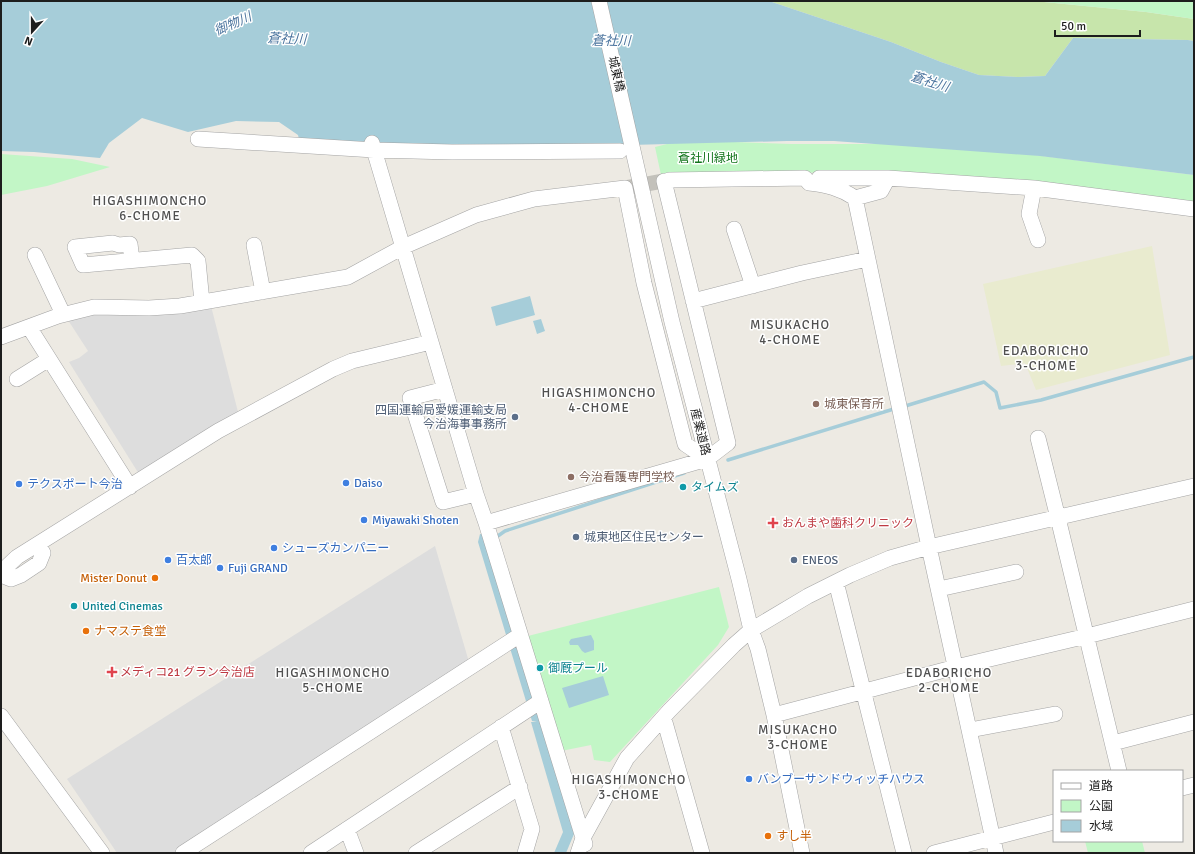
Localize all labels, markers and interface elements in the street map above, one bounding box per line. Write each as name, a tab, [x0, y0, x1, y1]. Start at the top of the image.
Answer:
water label: 御物川	[212, 8, 256, 39]
north arrow	[12, 12, 52, 52]
scale bar	[1055, 12, 1140, 38]
text: 50 m	[1061, 19, 1086, 34]
water label: 蒼社川	[267, 30, 309, 48]
text: N	[23, 33, 34, 48]
water label: 蒼社川	[591, 33, 633, 49]
street label: 城東橋	[605, 55, 627, 93]
water label: 蒼社川	[909, 69, 953, 96]
park label: 蒼社川緑地	[678, 151, 738, 166]
district label: HIGASHIMONCHO 6-CHOME	[93, 193, 207, 224]
district label: MISUKACHO 4-CHOME	[750, 317, 830, 348]
district label: EDABORICHO 3-CHOME	[1003, 343, 1089, 374]
district label: HIGASHIMONCHO 4-CHOME	[542, 385, 656, 416]
place label: 城東保育所	[824, 397, 884, 412]
marker: 城東保育所	[811, 399, 821, 409]
place label: 四国運輸局愛媛運輸支局 今治海事事務所	[375, 403, 507, 432]
street label: 産業道路	[687, 407, 713, 457]
marker: 四国運輸局愛媛運輸支局 今治海事事務所	[510, 412, 520, 422]
place label: 今治看護専門学校	[579, 470, 675, 485]
marker: 今治看護専門学校	[566, 472, 576, 482]
place label: Daiso	[354, 476, 383, 491]
place label: テクスポート今治	[27, 477, 123, 492]
marker: Daiso	[341, 478, 351, 488]
marker: テクスポート今治	[14, 479, 24, 489]
place label: タイムズ	[691, 480, 739, 495]
marker: タイムズ	[678, 482, 688, 492]
place label: Miyawaki Shoten	[372, 513, 459, 528]
marker: Miyawaki Shoten	[359, 515, 369, 525]
place label: おんまや歯科クリニック	[782, 516, 914, 531]
marker: おんまや歯科クリニック	[767, 517, 779, 529]
place label: 城東地区住民センター	[584, 530, 704, 545]
marker: 城東地区住民センター	[571, 532, 581, 542]
place label: シューズカンパニー	[282, 541, 389, 556]
marker: シューズカンパニー	[269, 543, 279, 553]
place label: 百太郎	[176, 553, 212, 568]
place label: ENEOS	[802, 553, 839, 568]
marker: 百太郎	[163, 555, 173, 565]
marker: ENEOS	[789, 555, 799, 565]
place label: Fuji GRAND	[228, 561, 288, 576]
marker: Fuji GRAND	[215, 563, 225, 573]
place label: Mister Donut	[80, 571, 147, 586]
marker: Mister Donut	[150, 573, 160, 583]
place label: United Cinemas	[82, 599, 163, 614]
marker: United Cinemas	[69, 601, 79, 611]
place label: ナマステ食堂	[94, 624, 166, 639]
marker: ナマステ食堂	[81, 626, 91, 636]
place label: 御厩プール	[548, 661, 608, 676]
marker: 御厩プール	[535, 663, 545, 673]
place label: メディコ21 グラン今治店	[120, 665, 255, 680]
district label: HIGASHIMONCHO 5-CHOME	[276, 665, 390, 696]
district label: EDABORICHO 2-CHOME	[906, 665, 992, 696]
marker: メディコ21 グラン今治店	[107, 667, 117, 677]
district label: MISUKACHO 3-CHOME	[758, 722, 838, 753]
legend	[1053, 770, 1183, 842]
district label: HIGASHIMONCHO 3-CHOME	[572, 772, 686, 803]
place label: バンブーサンドウィッチハウス	[757, 772, 925, 787]
marker: バンブーサンドウィッチハウス	[744, 774, 754, 784]
text: 道路	[1089, 779, 1113, 794]
text: 公園	[1089, 799, 1113, 814]
text: 水域	[1089, 819, 1113, 834]
place label: すし半	[776, 829, 812, 844]
marker: すし半	[763, 831, 773, 841]

